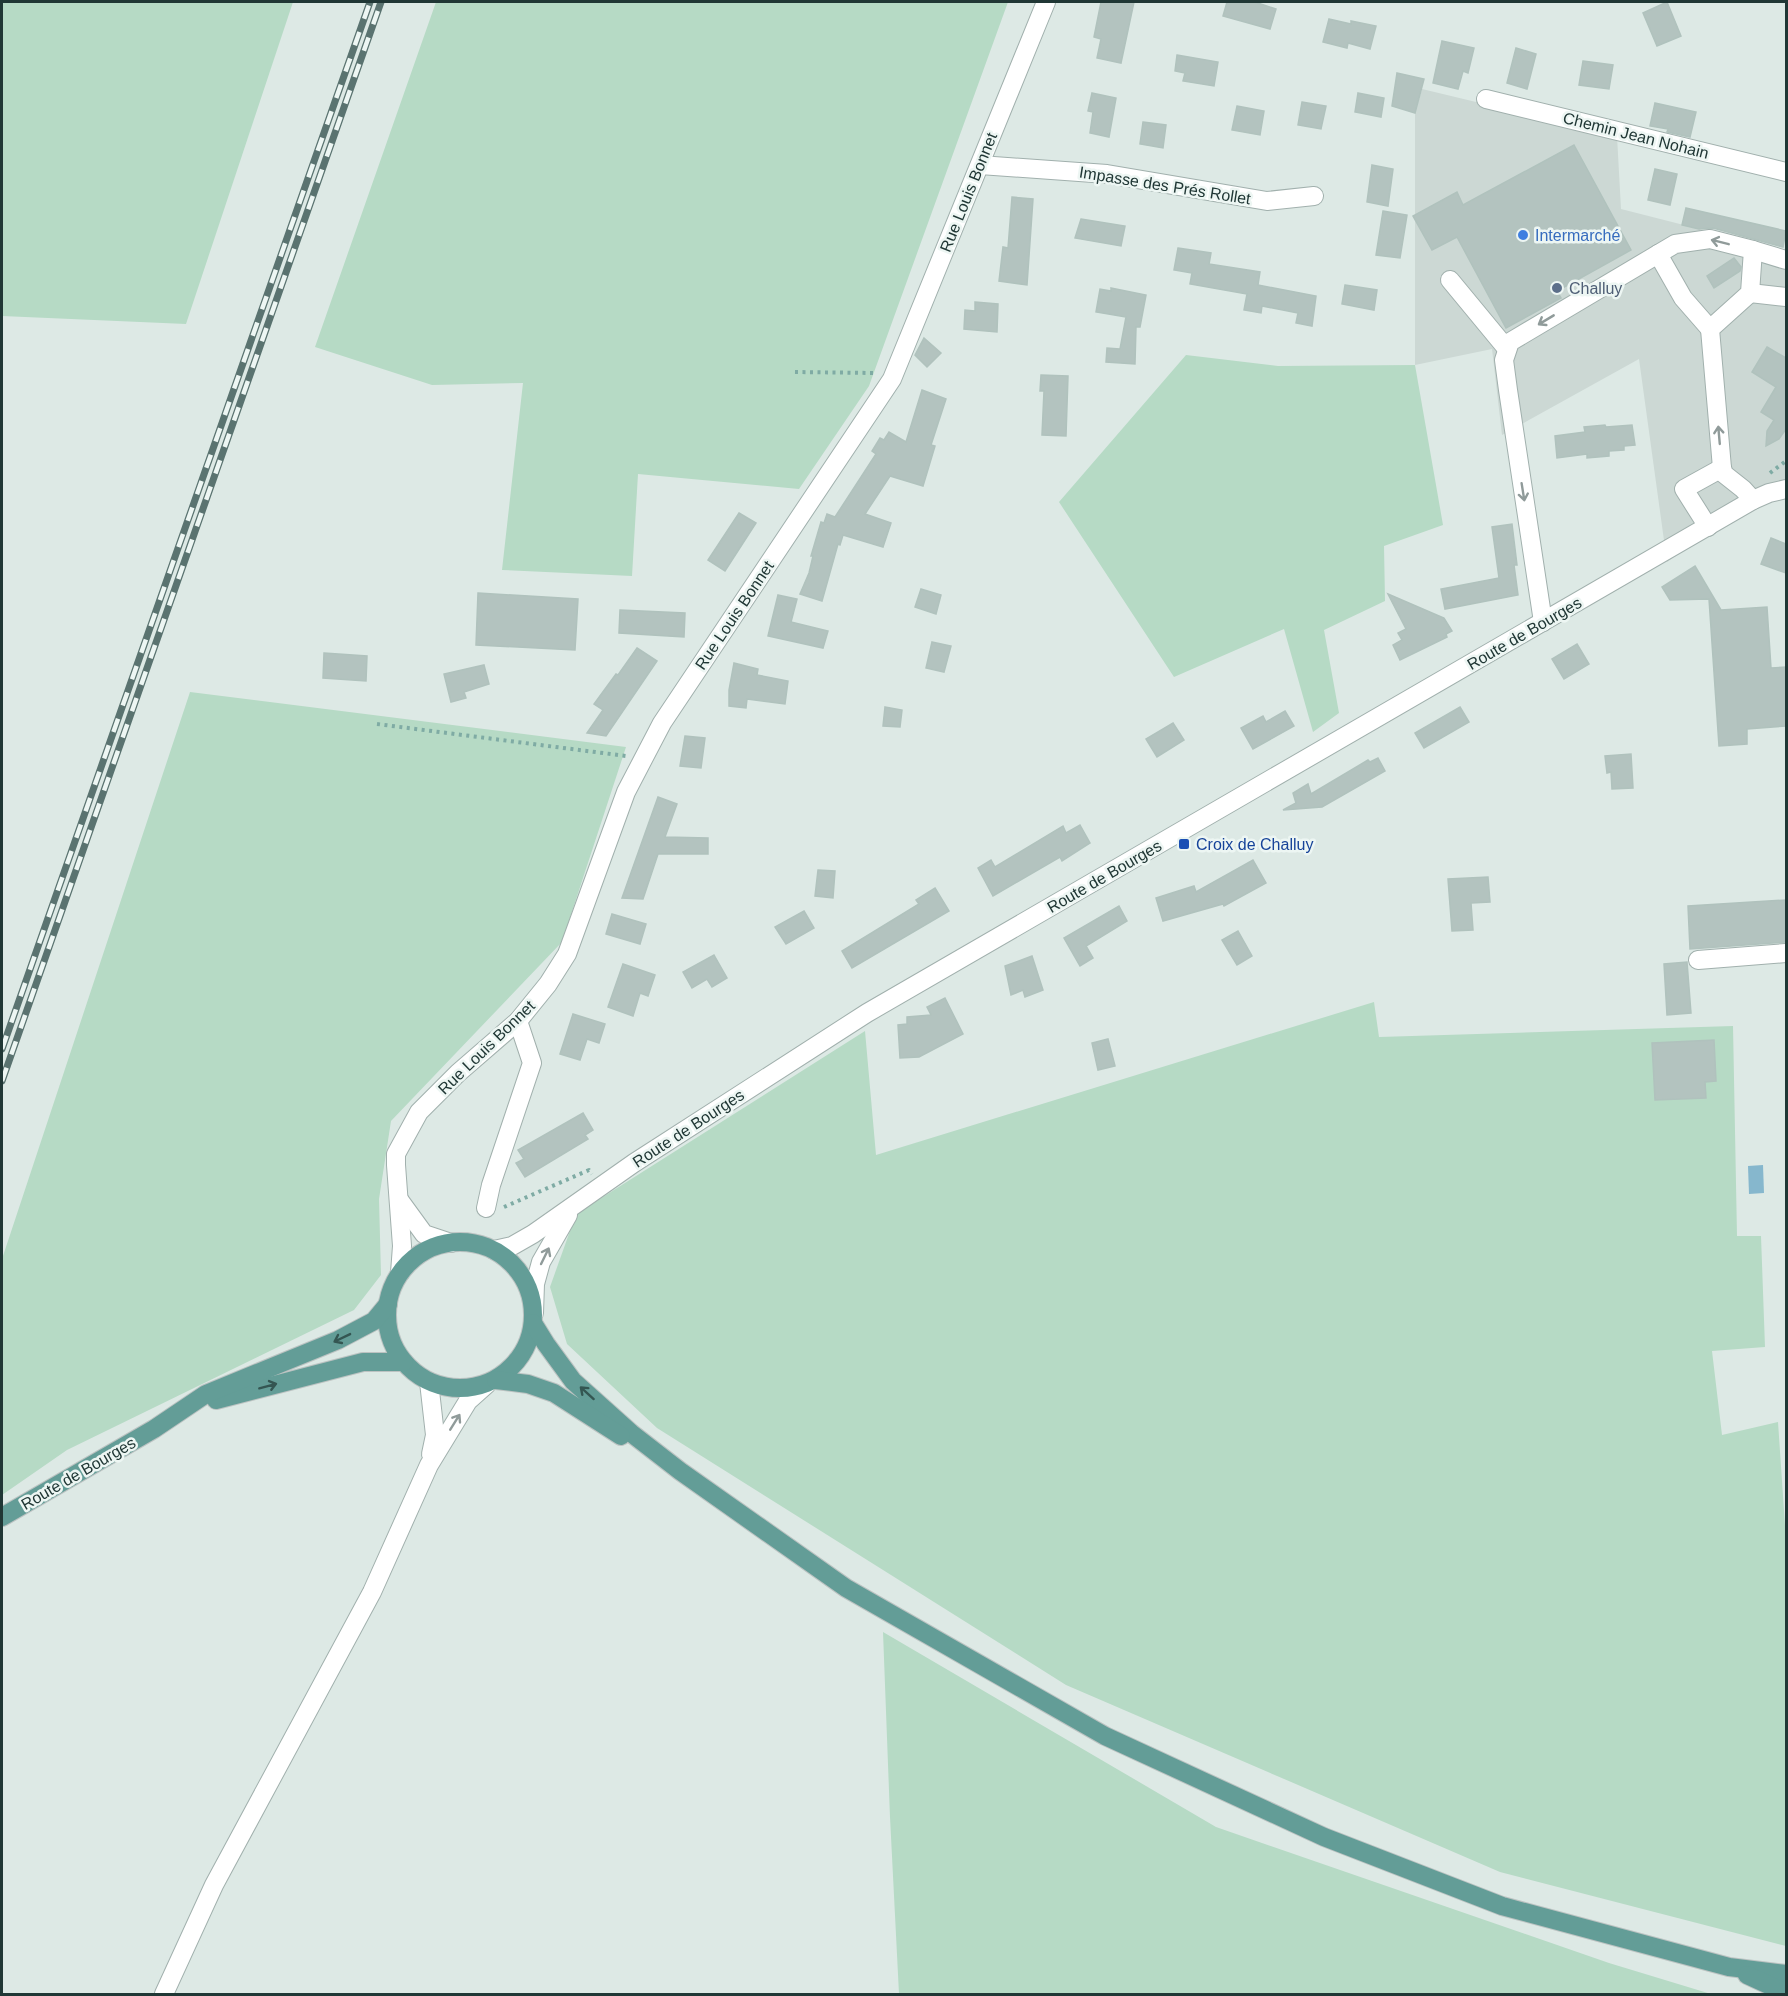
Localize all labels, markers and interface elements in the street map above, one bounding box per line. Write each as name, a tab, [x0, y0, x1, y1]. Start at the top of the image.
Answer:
street label: Chemin Jean Nohain	[1561, 109, 1710, 162]
street label: Rue Louis Bonnet	[937, 130, 1000, 254]
street label: Impasse des Prés Rollet	[1078, 164, 1252, 208]
place label: Intermarché	[1535, 227, 1620, 244]
marker: Intermarché	[1516, 228, 1530, 242]
one-way arrow	[1711, 235, 1730, 247]
place label: Challuy	[1569, 280, 1622, 297]
marker: Challuy	[1550, 281, 1564, 295]
one-way arrow	[1538, 314, 1555, 326]
one-way arrow	[1713, 425, 1724, 445]
one-way arrow	[1518, 481, 1529, 501]
street label: Rue Louis Bonnet	[692, 557, 777, 673]
street label: Route de Bourges	[1464, 594, 1584, 673]
place label: Croix de Challuy	[1196, 836, 1313, 853]
street label: Route de Bourges	[1044, 837, 1164, 916]
marker: Croix de Challuy	[1177, 837, 1191, 851]
street label: Rue Louis Bonnet	[435, 997, 538, 1098]
street label: Route de Bourges	[630, 1086, 747, 1171]
one-way arrow	[539, 1247, 551, 1265]
one-way arrow	[333, 1332, 351, 1344]
one-way arrow	[258, 1380, 277, 1391]
one-way arrow	[580, 1386, 595, 1400]
one-way arrow	[449, 1414, 461, 1431]
street label: Route de Bourges	[18, 1434, 138, 1513]

